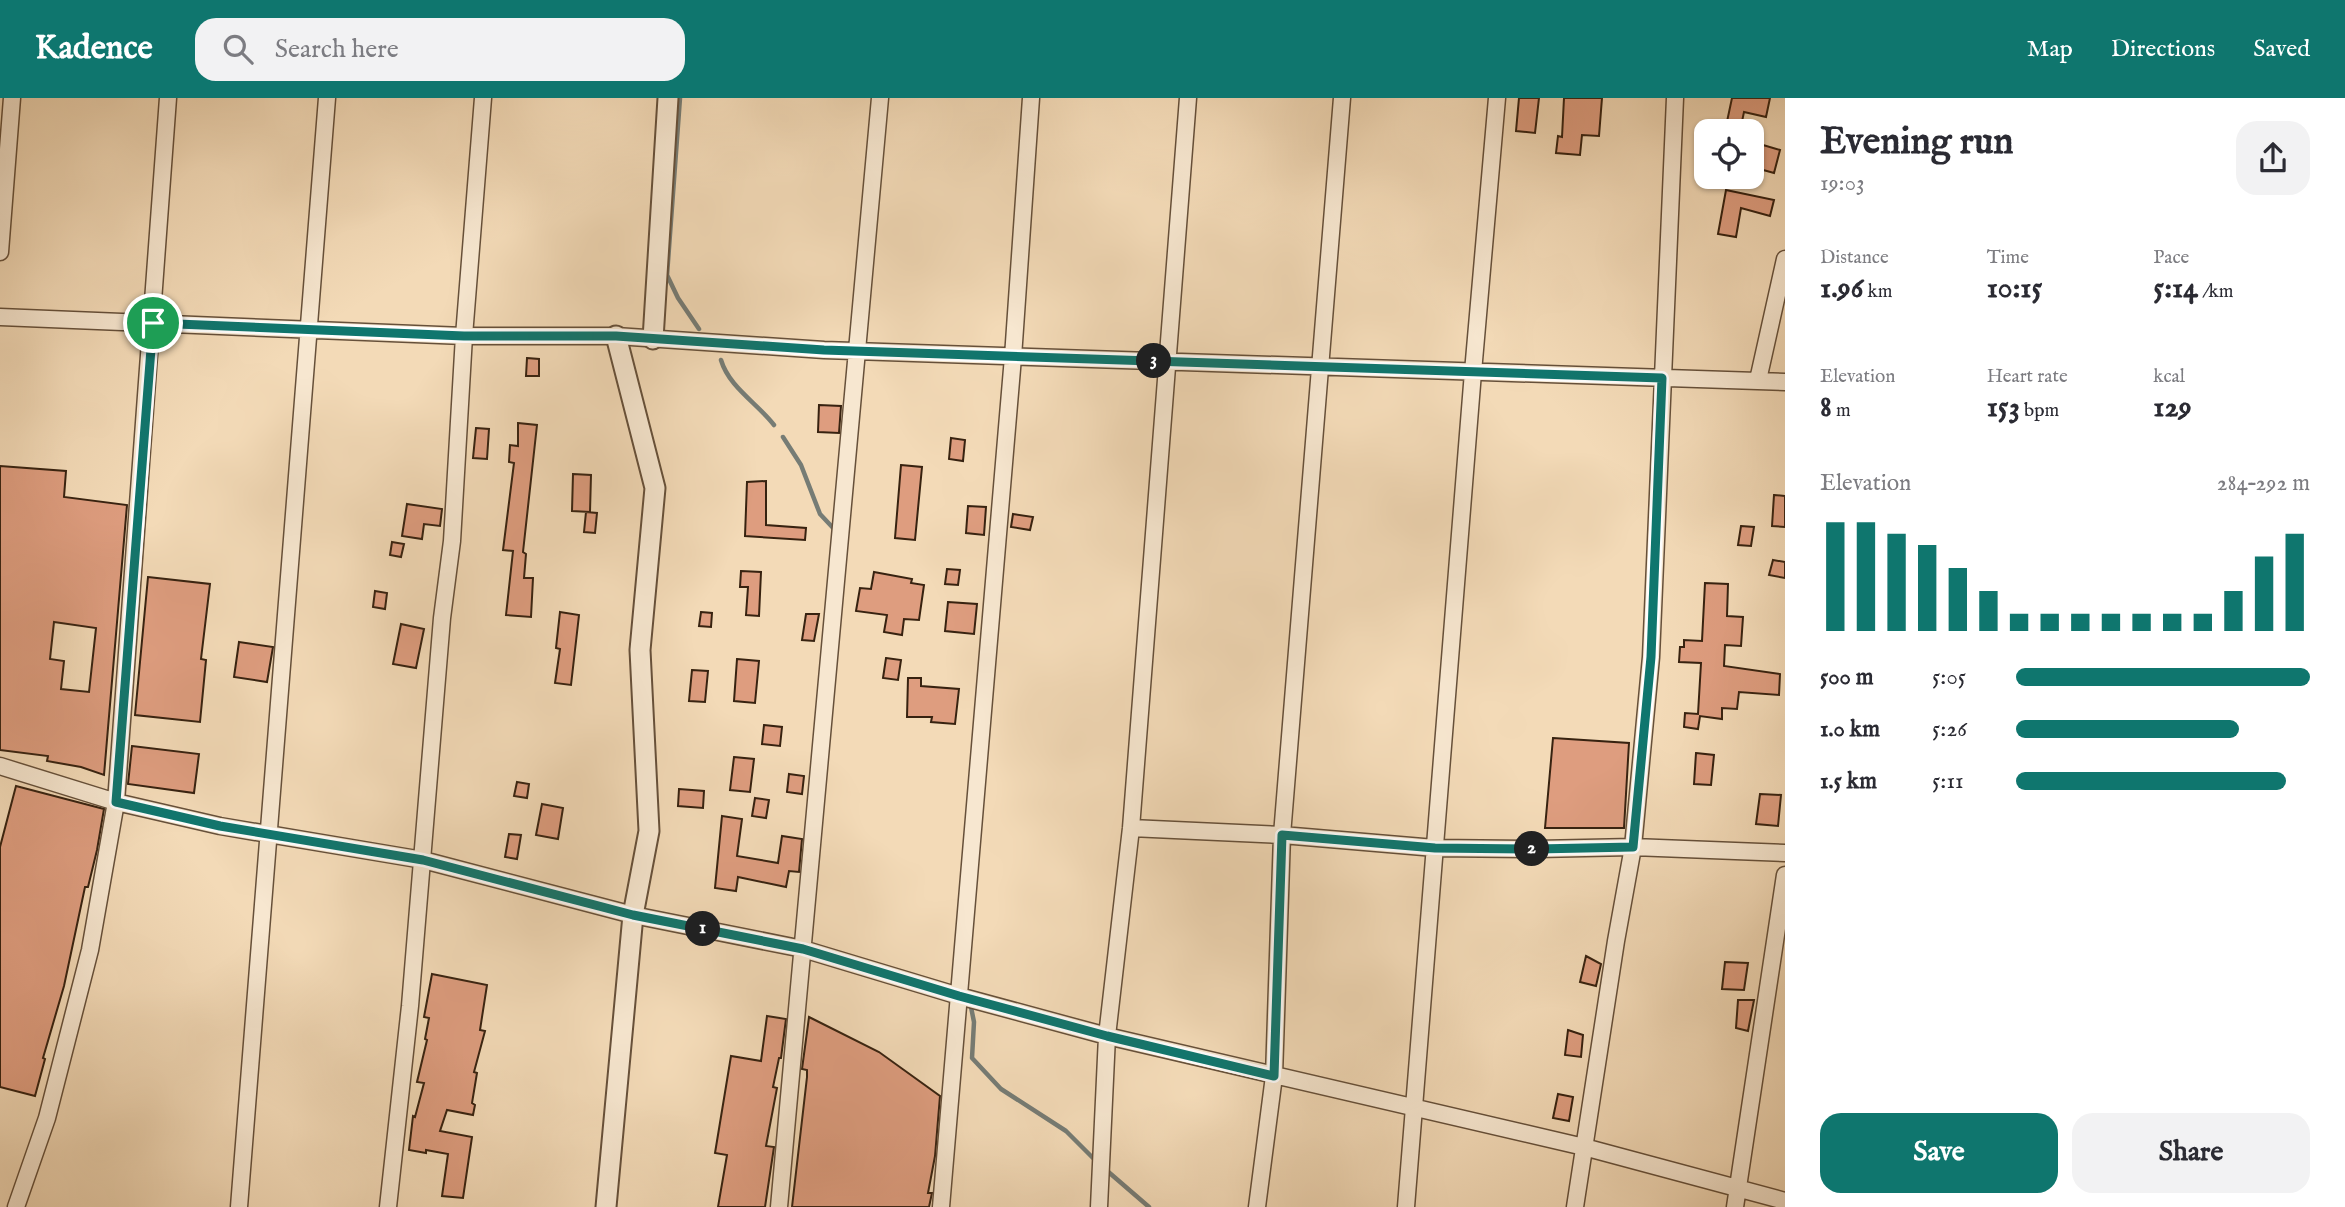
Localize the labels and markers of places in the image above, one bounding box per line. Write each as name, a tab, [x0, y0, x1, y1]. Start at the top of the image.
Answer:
pin	[123, 293, 183, 353]
pin: 3	[1136, 344, 1172, 378]
pin: 2	[1514, 832, 1550, 866]
pin: 1	[686, 912, 720, 946]

